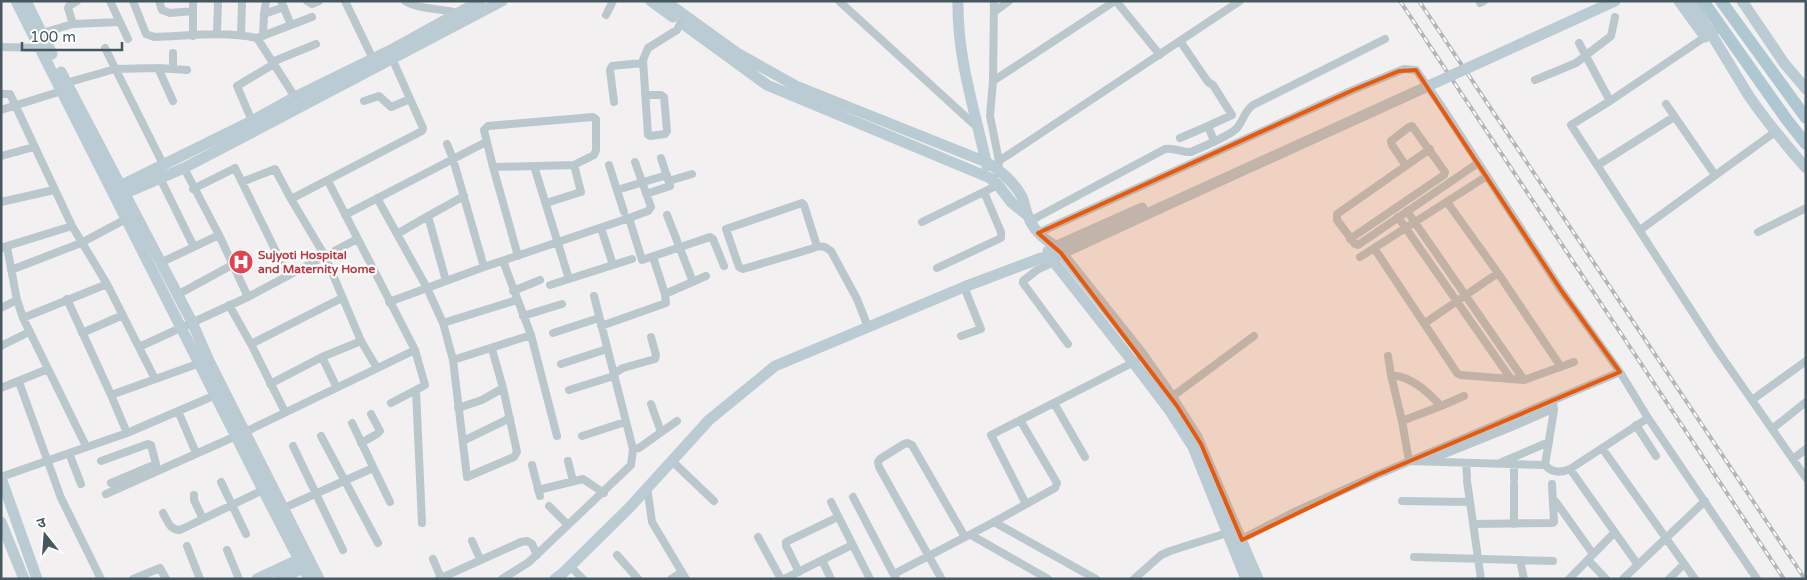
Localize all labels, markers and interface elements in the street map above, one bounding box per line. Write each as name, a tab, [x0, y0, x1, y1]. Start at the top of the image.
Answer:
scale bar	[22, 20, 122, 52]
text: 100 m	[30, 28, 76, 46]
place label: Sujyoti Hospital and Maternity Home	[258, 248, 375, 277]
hospital icon: Sujyoti Hospital and Maternity Home	[228, 249, 254, 275]
north arrow	[20, 510, 70, 560]
text: उ	[35, 513, 49, 532]

